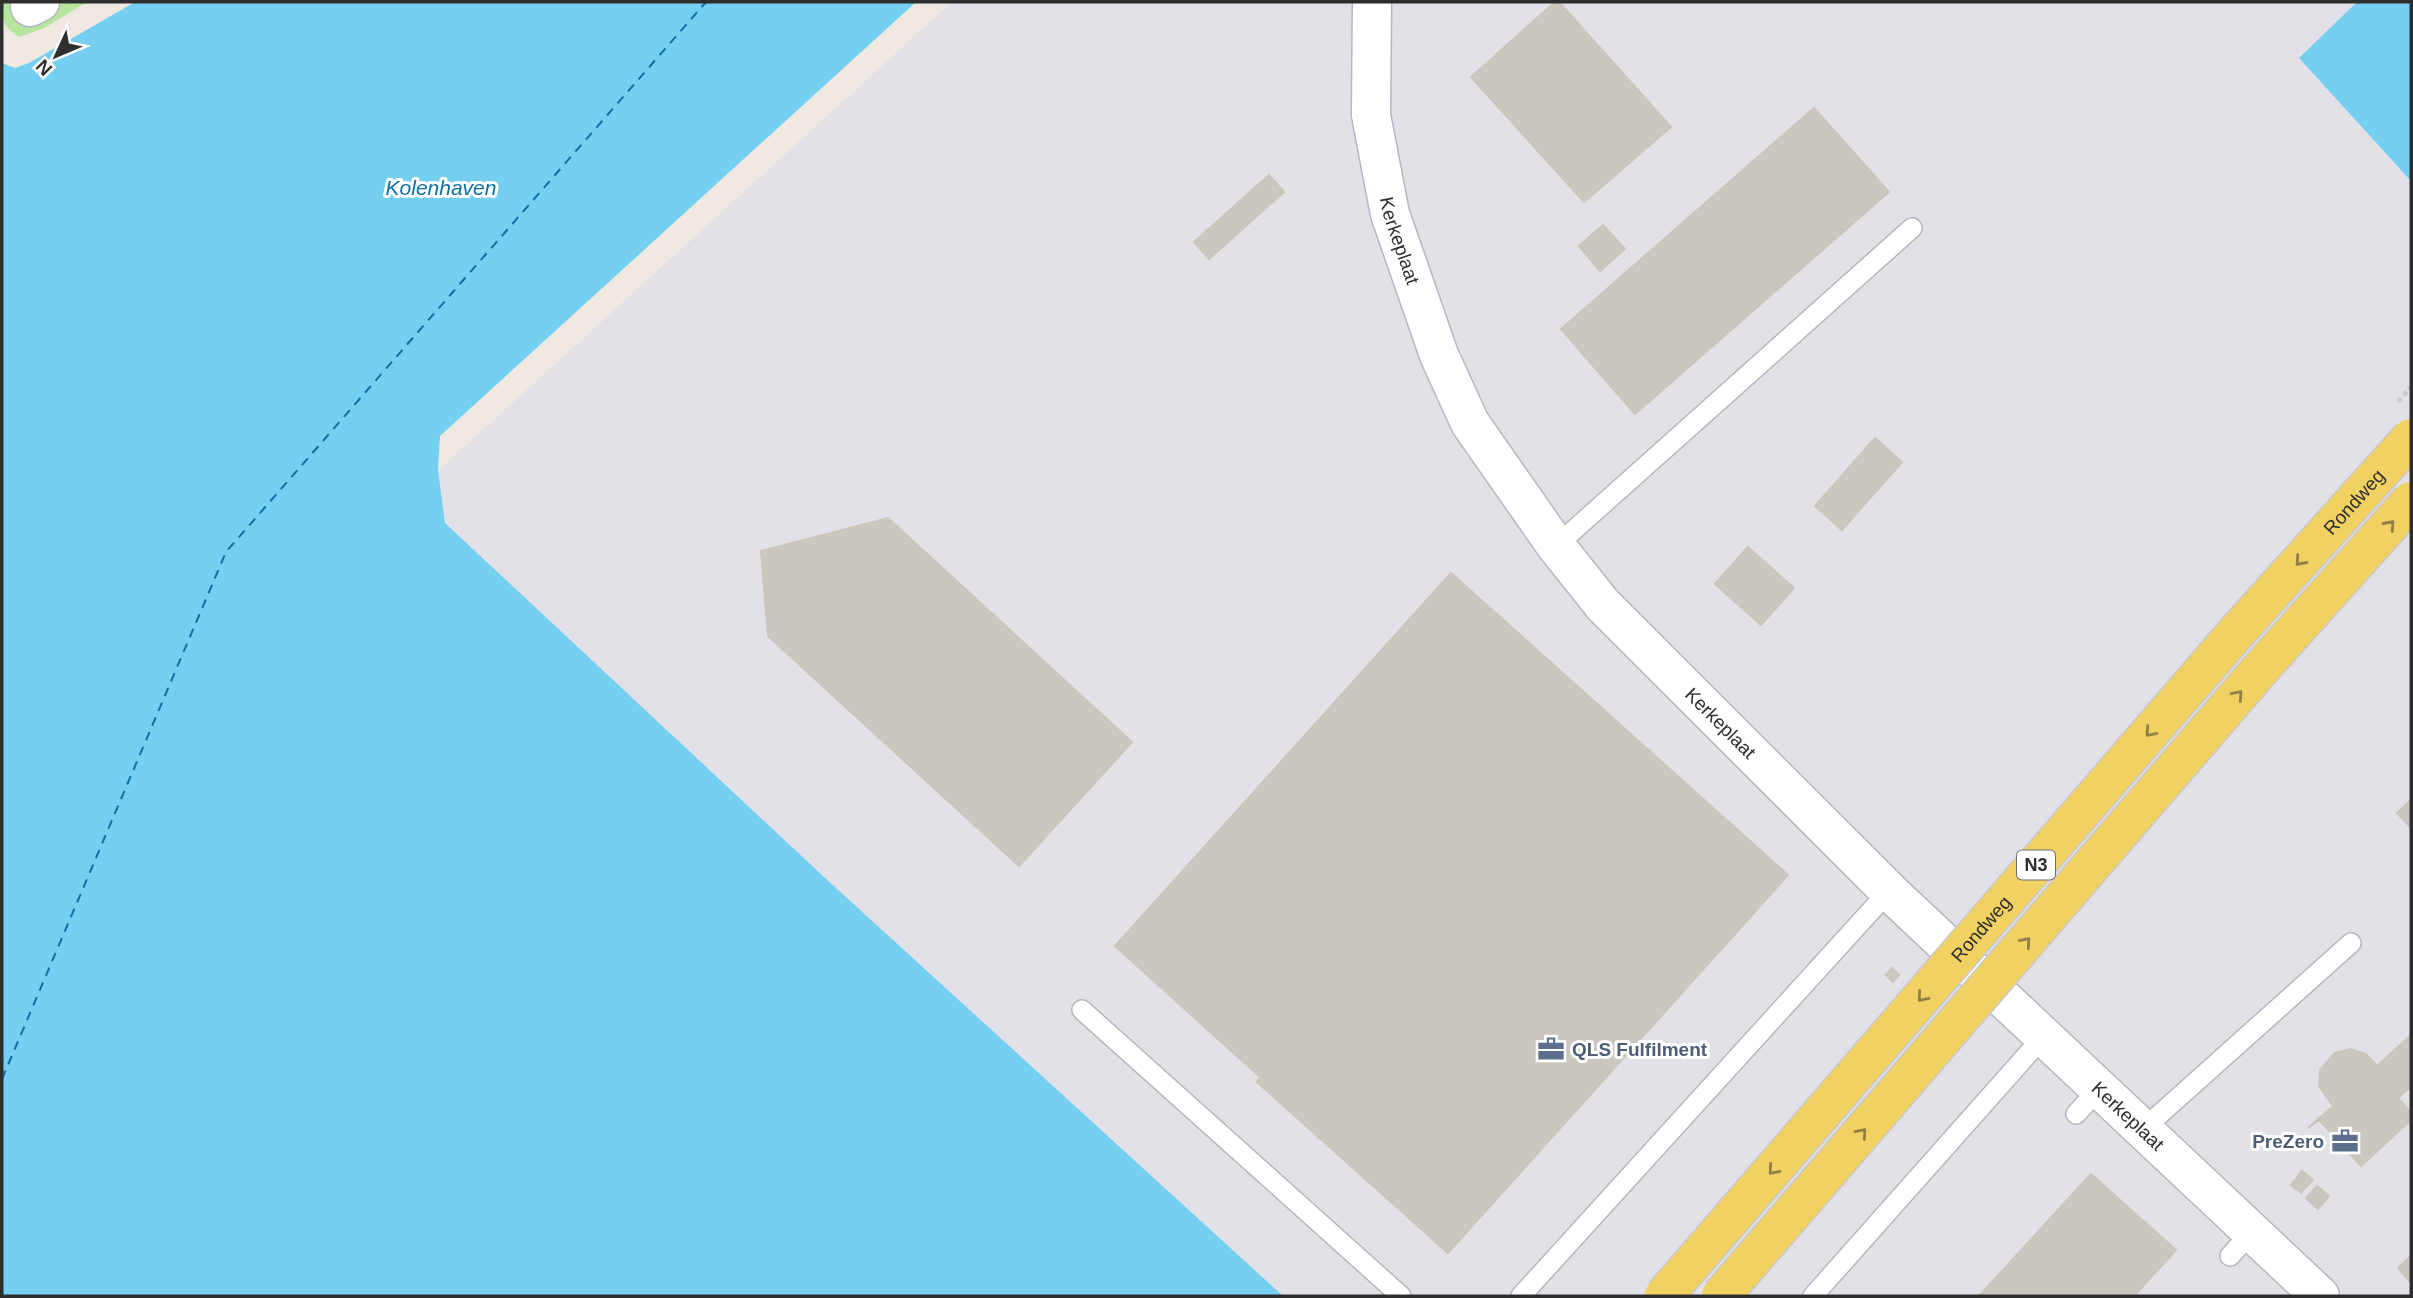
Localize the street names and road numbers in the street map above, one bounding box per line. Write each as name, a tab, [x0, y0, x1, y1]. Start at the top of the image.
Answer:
street label: Kerkeplaat	[1376, 195, 1424, 288]
street label: Rondweg	[2319, 465, 2388, 539]
street label: Kerkeplaat	[1681, 683, 1761, 763]
road number: N3	[2017, 850, 2055, 880]
street label: Rondweg	[1947, 891, 2015, 966]
street label: Kerkeplaat	[2088, 1077, 2169, 1155]

